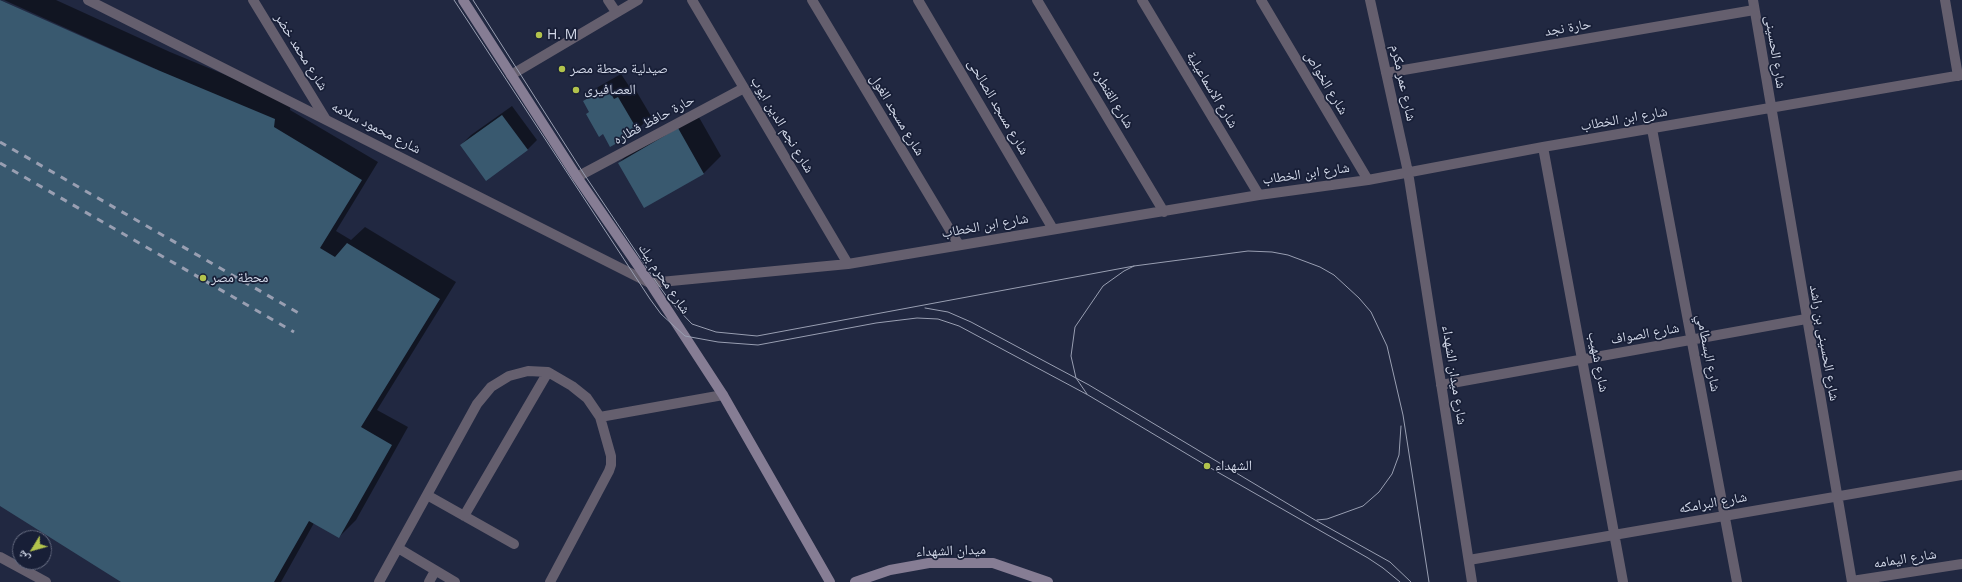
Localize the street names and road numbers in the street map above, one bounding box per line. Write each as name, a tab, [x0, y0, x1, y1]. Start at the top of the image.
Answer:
street label: شارع محمد خضر	[271, 10, 331, 94]
street label: شارع الحسينى	[1761, 14, 1789, 90]
street label: حارة نجد	[1543, 16, 1593, 40]
street label: شارع عمر مكرم	[1387, 43, 1419, 123]
street label: شارع الخواص	[1300, 48, 1352, 118]
street label: شارع الاسماعيلية	[1183, 49, 1241, 131]
street label: شارع مسجد الصالحى	[964, 56, 1032, 158]
street label: شارع القنطره	[1089, 66, 1137, 132]
street label: شارع مسجد الغول	[866, 71, 928, 159]
street label: شارع نجم الدين ايوب	[747, 74, 817, 176]
street label: حارة حافظ قطاره	[611, 92, 697, 148]
street label: شارع محمود سلامه	[328, 98, 424, 158]
street label: شارع ابن الخطاب	[1579, 103, 1669, 135]
street label: شارع ابن الخطاب	[1261, 160, 1351, 188]
street label: شارع ابن الخطاب	[940, 210, 1030, 242]
street label: شارع محرم بيك	[634, 241, 694, 317]
street label: شارع الحسينى بن راشد	[1805, 284, 1843, 402]
street label: شارع البسطامي	[1692, 313, 1724, 393]
street label: شارع الصواف	[1609, 320, 1681, 348]
street label: شارع ميدان الشهداء	[1438, 324, 1470, 426]
street label: شارع شهيب	[1584, 330, 1612, 394]
street label: شارع البرامكه	[1678, 489, 1748, 517]
street label: ميدان الشهداء	[916, 541, 986, 561]
street label: شارع اليمامه	[1872, 546, 1938, 572]

